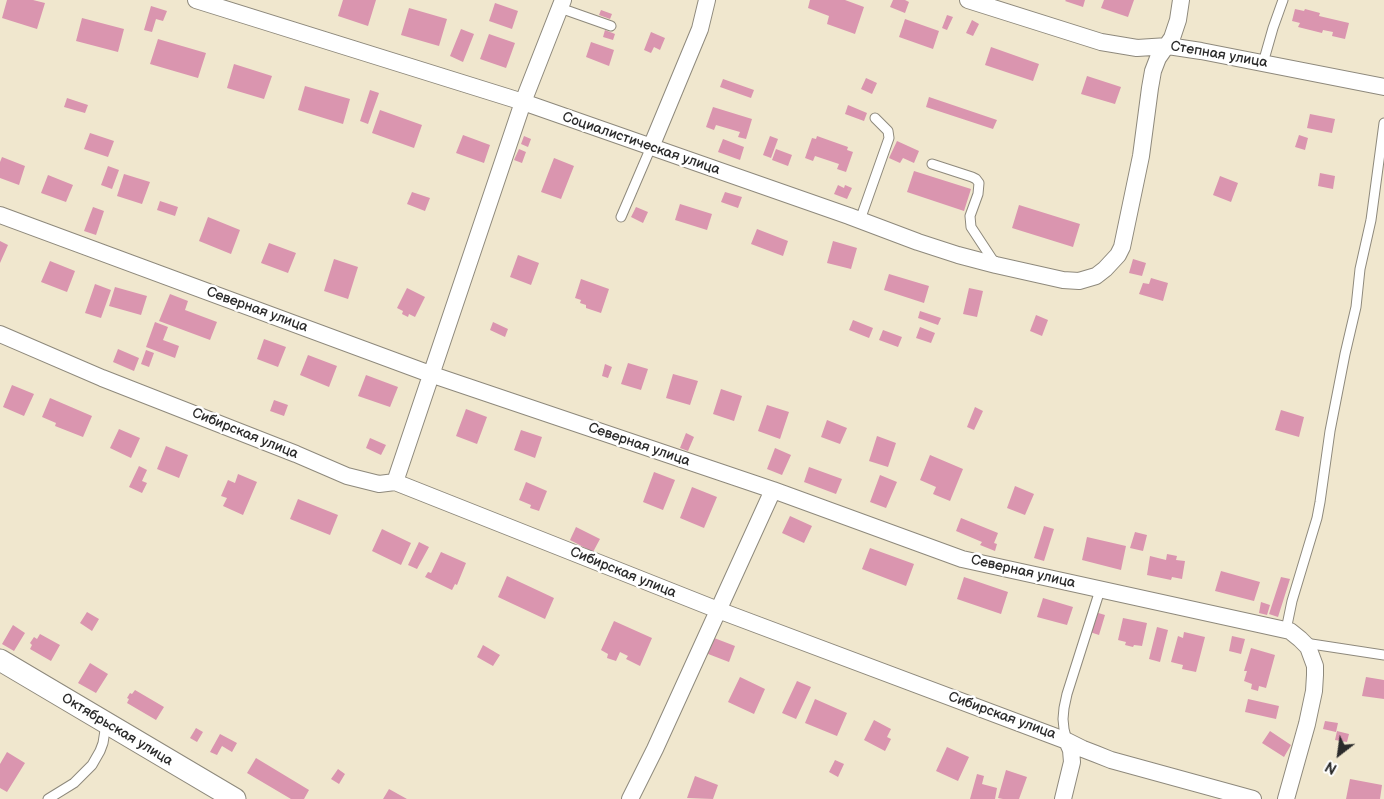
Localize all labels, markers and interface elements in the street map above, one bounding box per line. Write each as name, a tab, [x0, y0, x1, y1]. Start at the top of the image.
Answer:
street label: Степная улица	[1169, 38, 1269, 72]
street label: Социалистическая улица	[560, 109, 722, 179]
street label: Северная улица	[204, 284, 310, 336]
street label: Сибирская улица	[189, 405, 301, 463]
street label: Северная улица	[586, 420, 692, 470]
street label: Сибирская улица	[567, 544, 679, 602]
street label: Северная улица	[969, 552, 1077, 592]
street label: Сибирская улица	[946, 689, 1058, 743]
street label: Октябрьская улица	[58, 690, 176, 770]
north arrow	[1314, 729, 1364, 779]
text: N	[1322, 757, 1340, 777]

